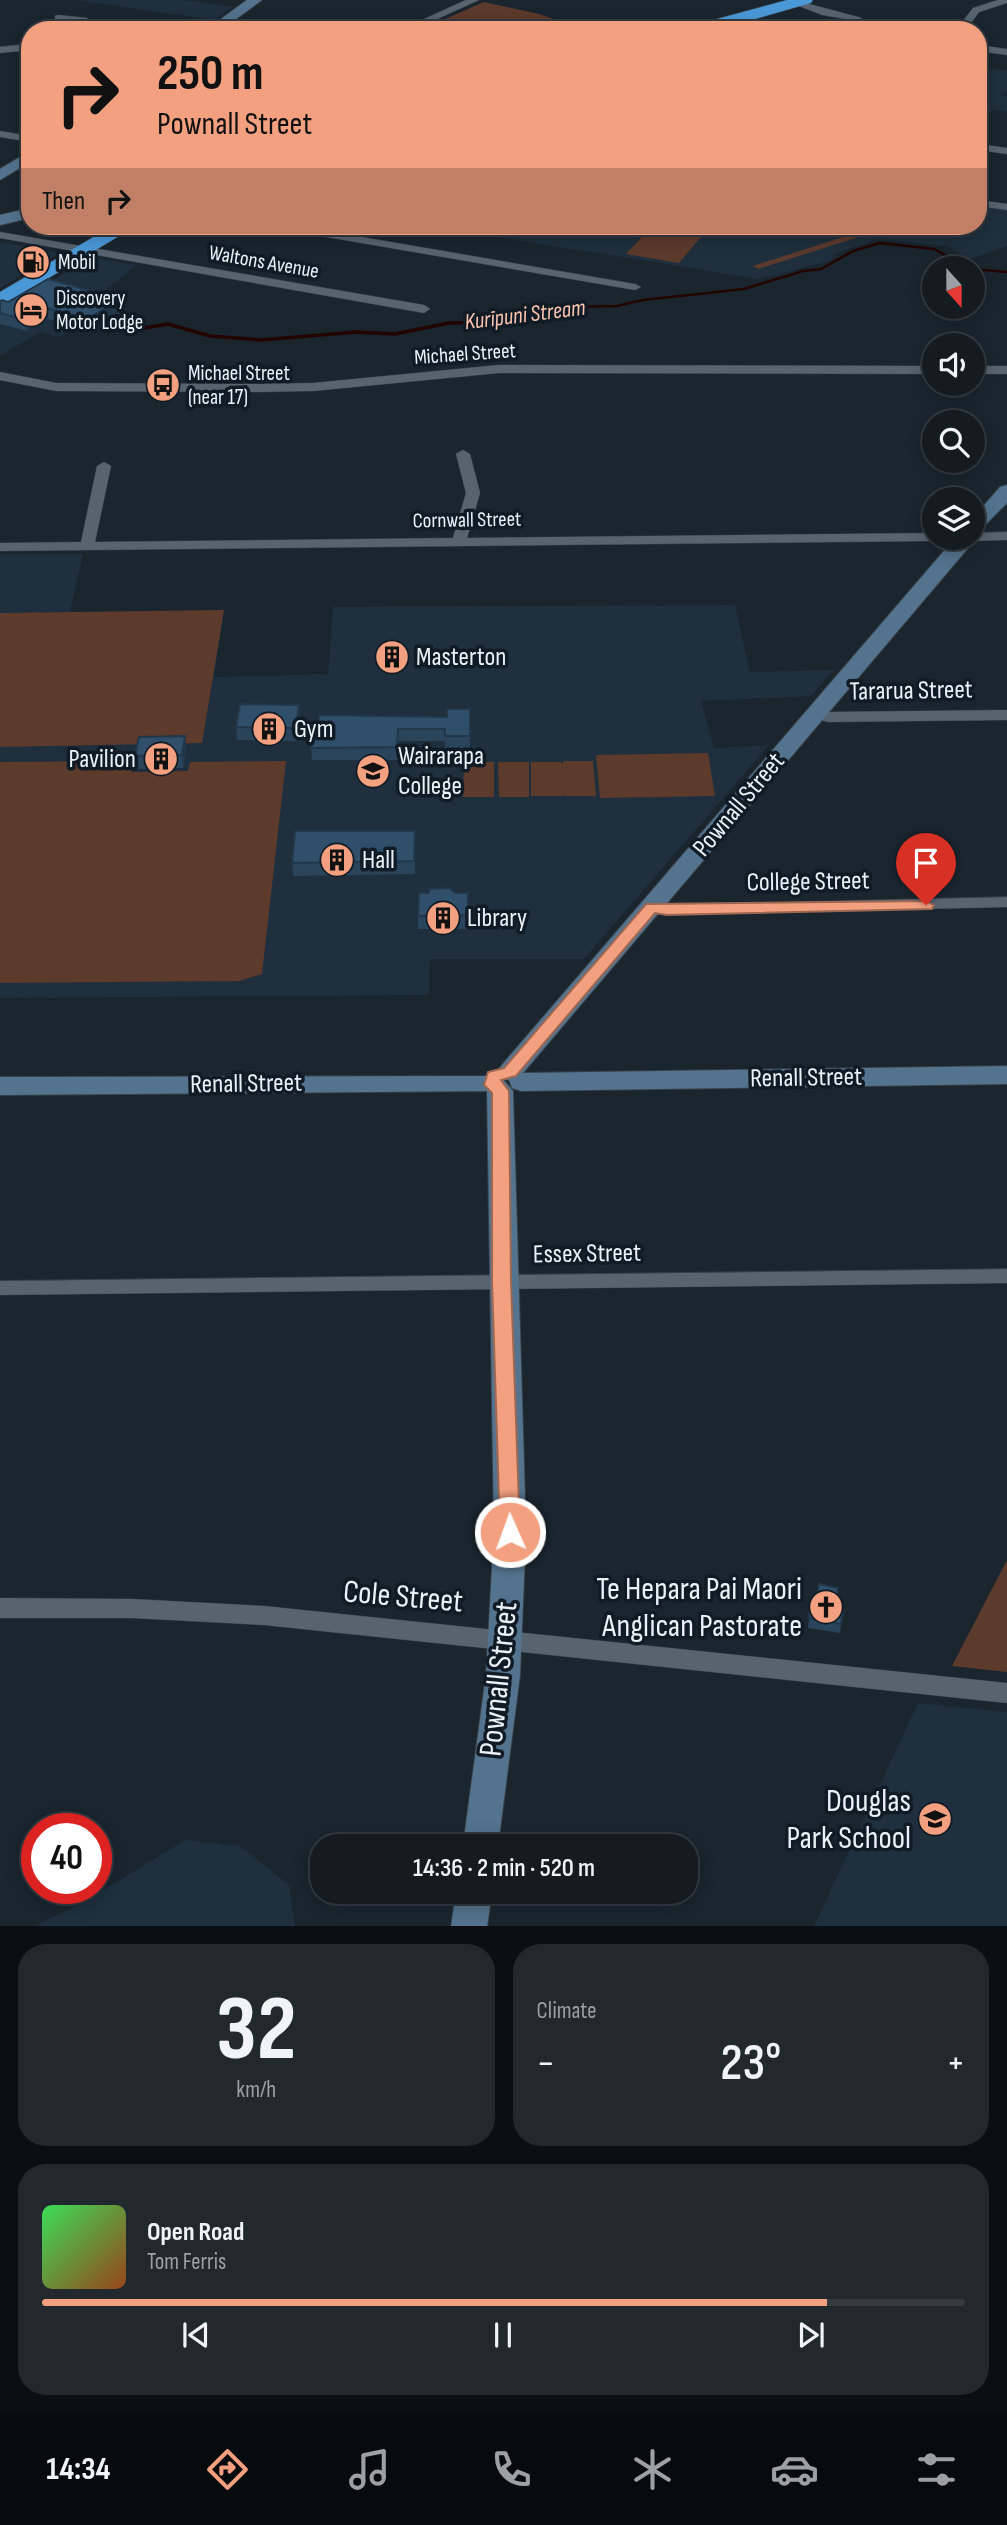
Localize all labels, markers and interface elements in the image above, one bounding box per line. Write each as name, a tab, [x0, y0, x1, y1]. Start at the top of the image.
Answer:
text: 250 m	[157, 45, 263, 104]
icon: right	[42, 49, 133, 140]
text: Pownall Street	[157, 105, 312, 144]
icon: right	[99, 182, 137, 220]
text: Then	[42, 186, 85, 217]
street label: Waltons Avenue	[207, 240, 321, 284]
fuel station icon: Mobil	[14, 243, 52, 281]
place label: Mobil	[58, 250, 96, 275]
north arrow	[922, 256, 985, 318]
map controls	[922, 256, 985, 550]
place label: Discovery Motor Lodge	[56, 286, 143, 335]
hotel icon: Discovery Motor Lodge	[12, 291, 50, 329]
water label: Kurīpuni Stream	[463, 294, 588, 336]
button: sound	[922, 333, 985, 396]
street label: Michael Street	[413, 338, 517, 370]
place label: Michael Street (near 17)	[188, 361, 290, 410]
bus stop icon: Michael Street (near 17)	[144, 366, 182, 404]
button: search	[922, 410, 985, 473]
button: layers	[922, 487, 985, 550]
street label: Cornwall Street	[412, 507, 522, 533]
building icon: Masterton	[373, 638, 411, 676]
place label: Masterton	[416, 642, 506, 673]
street label: Tararua Street	[849, 674, 973, 708]
building icon: Gym	[250, 710, 288, 748]
place label: Gym	[294, 714, 333, 745]
building icon: Pavilion	[142, 740, 180, 778]
place label: Wairarapa College	[398, 741, 484, 802]
place label: Pavilion	[69, 744, 136, 775]
street label: Pownall Street	[687, 747, 791, 863]
school or university icon: Wairarapa College	[354, 752, 392, 790]
pin	[896, 833, 956, 905]
building icon: Hall	[318, 841, 356, 879]
icon: arrive	[907, 844, 945, 882]
place label: Hall	[362, 845, 395, 876]
street label: College Street	[746, 865, 870, 899]
building icon: Library	[424, 899, 462, 937]
place label: Library	[467, 903, 527, 934]
street label: Renall Street	[750, 1062, 862, 1094]
street label: Renall Street	[190, 1068, 302, 1100]
street label: Essex Street	[533, 1238, 641, 1270]
position arrow	[473, 1495, 547, 1569]
place label: Te Hepara Pai Maori Anglican Pastorate	[596, 1570, 802, 1646]
street label: Cole Street	[342, 1572, 464, 1622]
church icon: Te Hepara Pai Maori Anglican Pastorate	[807, 1588, 845, 1626]
street label: Pownall Street	[471, 1600, 527, 1758]
place label: Douglas Park School	[786, 1782, 911, 1858]
school or university icon: Douglas Park School	[916, 1800, 954, 1838]
speed limit sign: 40	[21, 1813, 112, 1904]
text: 14:36 · 2 min · 520 m	[413, 1853, 595, 1884]
text: 32	[216, 1976, 297, 2085]
text: Climate	[537, 1997, 596, 2025]
text: 23°	[720, 2032, 781, 2095]
text: −	[537, 2041, 555, 2086]
text: +	[946, 2041, 965, 2086]
text: km/h	[236, 2076, 276, 2104]
text: Open Road	[147, 2217, 244, 2248]
text: Tom Ferris	[147, 2248, 226, 2276]
icon: previous	[177, 2316, 215, 2354]
icon: pause	[484, 2316, 522, 2354]
icon: next	[792, 2316, 830, 2354]
icon: directions	[203, 2445, 252, 2494]
icon: music	[345, 2445, 394, 2494]
icon: phone	[487, 2445, 536, 2494]
icon: climate	[628, 2445, 677, 2494]
icon: car	[770, 2445, 819, 2494]
icon: filters	[912, 2445, 961, 2494]
text: 14:34	[46, 2450, 110, 2489]

